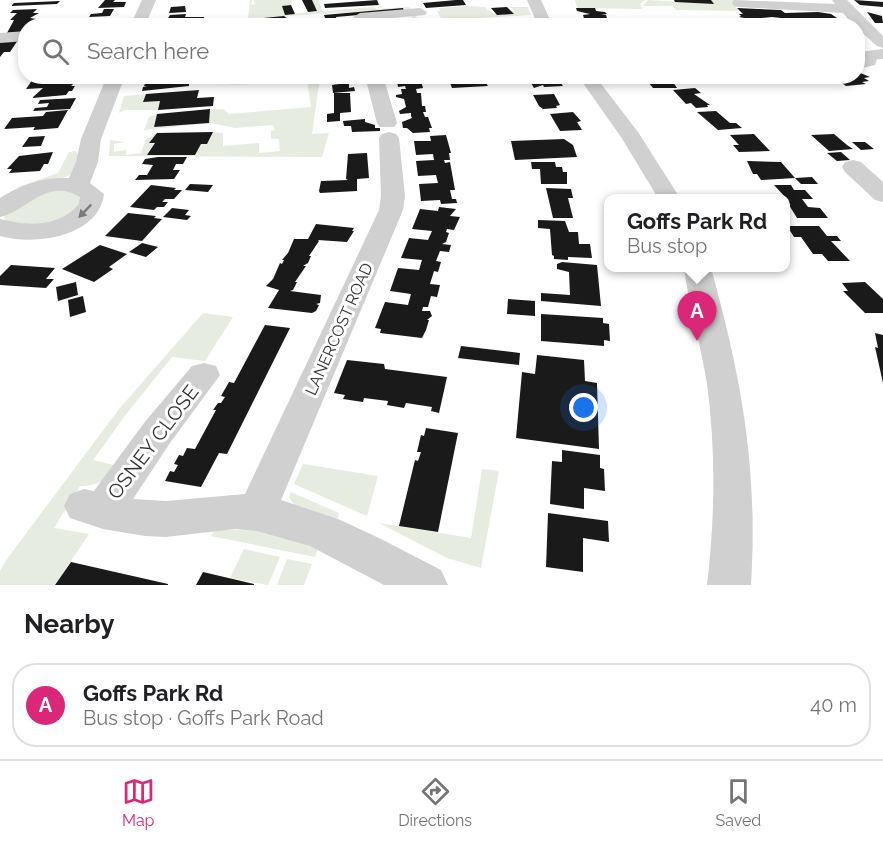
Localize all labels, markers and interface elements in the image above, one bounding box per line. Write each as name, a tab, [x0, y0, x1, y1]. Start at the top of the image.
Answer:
search box	[18, 18, 865, 84]
icon: search	[39, 35, 72, 68]
text: Search here	[87, 38, 209, 64]
popup	[604, 194, 790, 272]
one-way arrow	[78, 203, 92, 218]
text: Goffs Park Rd	[627, 208, 767, 234]
text: Bus stop	[627, 234, 707, 258]
street label: LANERCOST ROAD	[301, 260, 377, 398]
pin: A	[678, 292, 716, 341]
street label: OSNEY CLOSE	[102, 380, 204, 504]
your location	[569, 393, 598, 422]
text: Nearby	[24, 609, 114, 639]
text: Goffs Park Rd	[83, 680, 223, 706]
text: A	[39, 693, 52, 717]
text: 40 m	[810, 693, 857, 717]
text: Bus stop · Goffs Park Road	[83, 706, 324, 730]
tab: Map	[122, 775, 155, 830]
tab: Directions	[398, 775, 472, 830]
tab: Saved	[715, 775, 761, 830]

